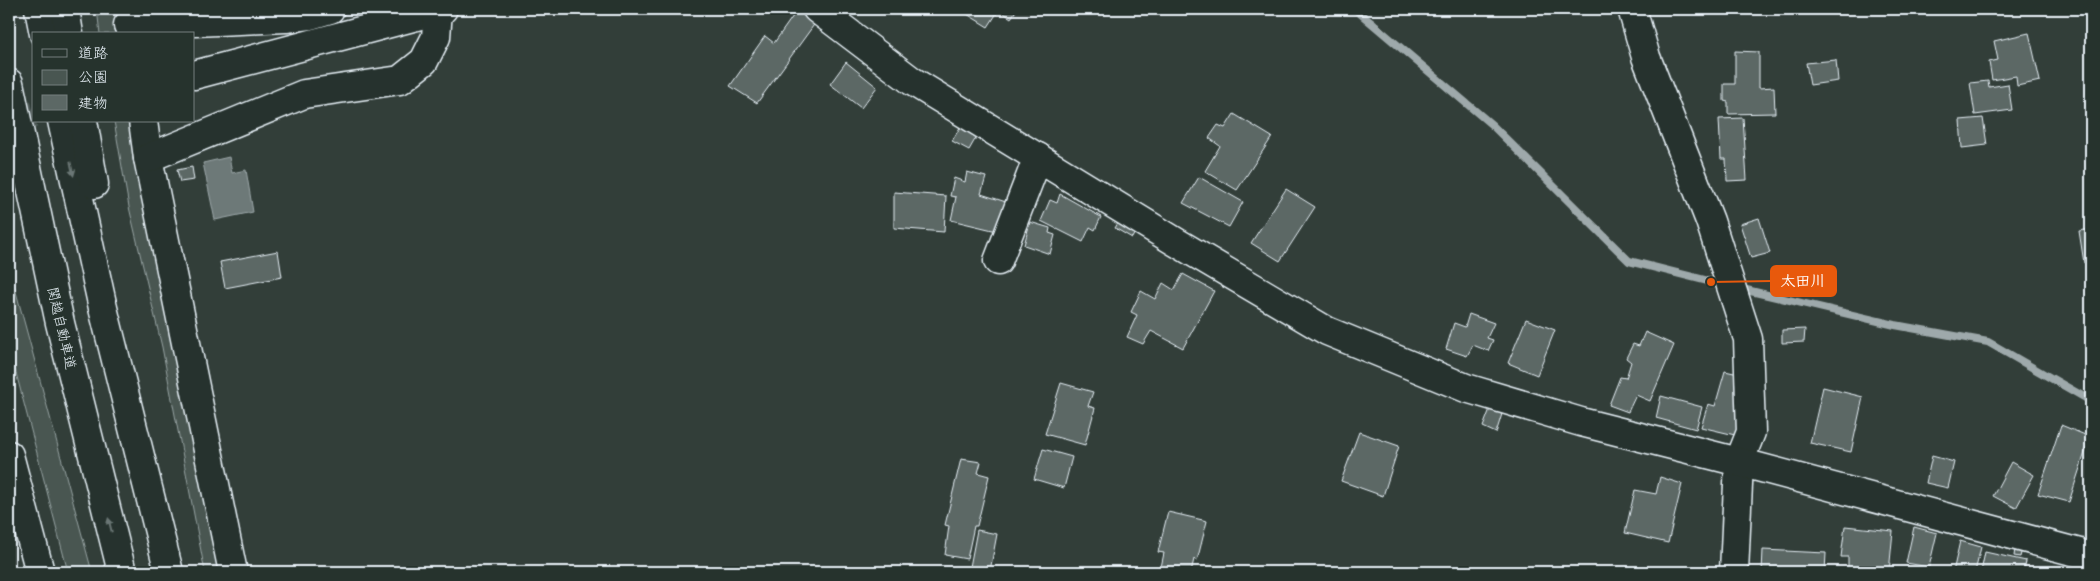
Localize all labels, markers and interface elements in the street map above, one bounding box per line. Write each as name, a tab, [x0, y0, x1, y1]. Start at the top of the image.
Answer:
legend	[32, 32, 195, 122]
text: 道路	[78, 43, 108, 63]
text: 公園	[78, 67, 108, 87]
text: 建物	[78, 93, 108, 113]
one-way arrow	[68, 161, 76, 176]
callout: 太田川	[1771, 266, 1836, 296]
text: 太田川	[1780, 271, 1826, 291]
street label: 関越自動車道	[44, 285, 80, 371]
one-way arrow	[106, 518, 114, 533]

